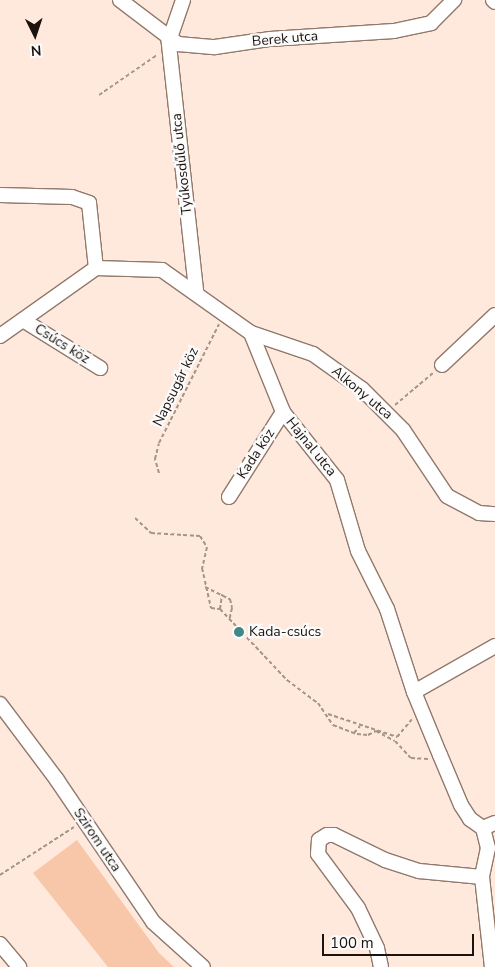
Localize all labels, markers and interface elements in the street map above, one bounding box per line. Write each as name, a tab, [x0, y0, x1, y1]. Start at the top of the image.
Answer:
north arrow	[10, 10, 60, 60]
street label: Berek utca	[251, 28, 319, 50]
text: N	[30, 41, 42, 60]
street label: Tyúkosdűlő utca	[168, 112, 196, 216]
street label: Csúcs köz	[31, 321, 93, 367]
street label: Napsugár köz	[150, 345, 202, 429]
street label: Alkony utca	[328, 363, 396, 423]
street label: Hajnal utca	[282, 414, 340, 480]
street label: Kada köz	[234, 426, 278, 482]
place label: Kada-csúcs	[249, 624, 321, 640]
marker: Kada-csúcs	[233, 626, 245, 638]
street label: Szirom utca	[70, 805, 124, 875]
scale bar	[325, 924, 478, 956]
text: 100 m	[330, 933, 374, 953]

